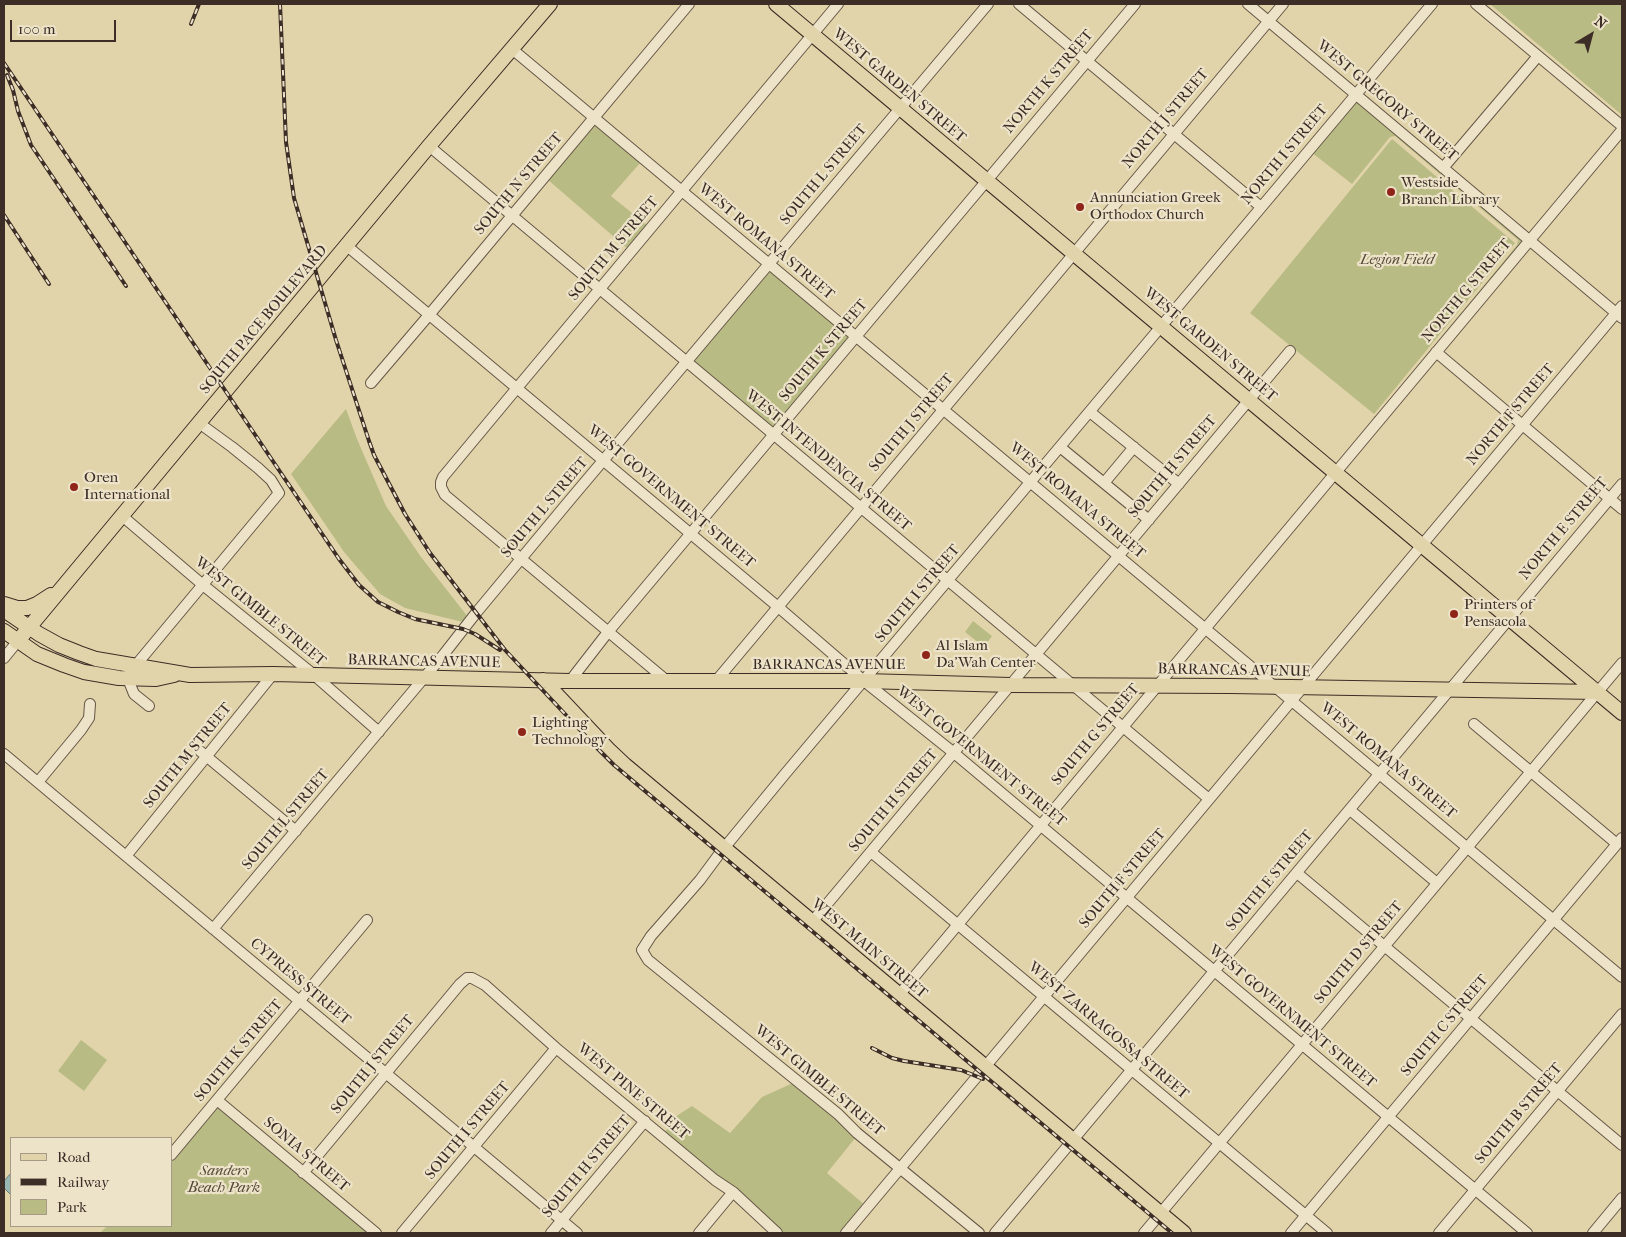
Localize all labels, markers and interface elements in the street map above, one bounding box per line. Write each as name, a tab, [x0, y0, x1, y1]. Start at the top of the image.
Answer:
scale bar	[12, 10, 119, 42]
north arrow	[1566, 10, 1616, 60]
text: N	[1591, 13, 1610, 33]
text: 100 m	[18, 20, 56, 38]
street label: WEST GARDEN STREET	[829, 25, 969, 147]
street label: NORTH K STREET	[1000, 27, 1098, 137]
street label: WEST GREGORY STREET	[1313, 37, 1461, 165]
street label: NORTH J STREET	[1119, 66, 1213, 172]
street label: NORTH I STREET	[1238, 101, 1332, 209]
street label: SOUTH L STREET	[777, 121, 871, 229]
street label: SOUTH N STREET	[471, 129, 567, 239]
place label: Westside Branch Library	[1401, 174, 1500, 209]
street label: WEST ROMANA STREET	[694, 180, 838, 304]
marker: Westside Branch Library	[1385, 186, 1397, 198]
place label: Annunciation Greek Orthodox Church	[1090, 189, 1221, 224]
street label: SOUTH M STREET	[565, 193, 663, 305]
marker: Annunciation Greek Orthodox Church	[1074, 201, 1086, 213]
street label: NORTH G STREET	[1418, 236, 1516, 346]
street label: SOUTH PACE BOULEVARD	[196, 242, 332, 398]
park label: Legion Field	[1360, 251, 1434, 269]
street label: WEST GARDEN STREET	[1140, 284, 1280, 406]
street label: SOUTH K STREET	[776, 296, 872, 406]
street label: NORTH F STREET	[1463, 361, 1559, 469]
street label: SOUTH J STREET	[866, 370, 958, 476]
street label: WEST INTENDENCIA STREET	[742, 386, 914, 536]
street label: SOUTH H STREET	[1125, 412, 1221, 522]
street label: WEST GOVERNMENT STREET	[584, 422, 758, 572]
street label: WEST ROMANA STREET	[1005, 439, 1149, 563]
street label: SOUTH L STREET	[498, 454, 592, 562]
place label: Oren International	[84, 469, 170, 504]
street label: NORTH E STREET	[1516, 474, 1612, 584]
marker: Oren International	[68, 481, 80, 493]
street label: SOUTH I STREET	[872, 541, 964, 647]
street label: WEST GIMBLE STREET	[191, 554, 329, 670]
place label: Printers of Pensacola	[1464, 596, 1533, 631]
marker: Printers of Pensacola	[1448, 608, 1460, 620]
place label: Al Islam Da'Wah Center	[936, 637, 1035, 672]
marker: Al Islam Da'Wah Center	[920, 649, 932, 661]
street label: BARRANCAS AVENUE	[347, 652, 501, 672]
street label: BARRANCAS AVENUE	[753, 656, 905, 674]
street label: BARRANCAS AVENUE	[1157, 661, 1311, 681]
street label: SOUTH G STREET	[1048, 681, 1144, 789]
street label: WEST GOVERNMENT STREET	[893, 683, 1069, 831]
street label: WEST ROMANA STREET	[1316, 699, 1460, 823]
street label: SOUTH M STREET	[140, 700, 236, 812]
place label: Lighting Technology	[532, 714, 607, 749]
marker: Lighting Technology	[516, 726, 528, 738]
street label: SOUTH H STREET	[846, 746, 942, 856]
street label: SOUTH L STREET	[239, 766, 333, 874]
street label: SOUTH F STREET	[1076, 825, 1170, 933]
street label: SOUTH E STREET	[1223, 827, 1317, 935]
street label: WEST MAIN STREET	[807, 895, 931, 1003]
street label: SOUTH D STREET	[1311, 898, 1407, 1008]
street label: CYPRESS STREET	[246, 935, 354, 1029]
street label: WEST GOVERNMENT STREET	[1205, 942, 1379, 1092]
street label: WEST ZARRAGOSSA STREET	[1024, 959, 1192, 1103]
street label: SOUTH C STREET	[1397, 972, 1493, 1080]
street label: SOUTH K STREET	[191, 996, 287, 1106]
street label: SOUTH J STREET	[328, 1012, 418, 1118]
street label: WEST GIMBLE STREET	[751, 1022, 887, 1140]
street label: WEST PINE STREET	[573, 1040, 693, 1144]
street label: SOUTH B STREET	[1472, 1060, 1566, 1168]
street label: SOUTH I STREET	[422, 1078, 514, 1184]
street label: SOUTH H STREET	[539, 1112, 635, 1222]
street label: SONIA STREET	[259, 1114, 353, 1196]
legend	[10, 1137, 172, 1227]
text: Road	[57, 1148, 90, 1166]
park label: Sanders Beach Park	[188, 1162, 260, 1197]
text: Railway	[57, 1173, 109, 1191]
text: Park	[57, 1198, 87, 1216]

